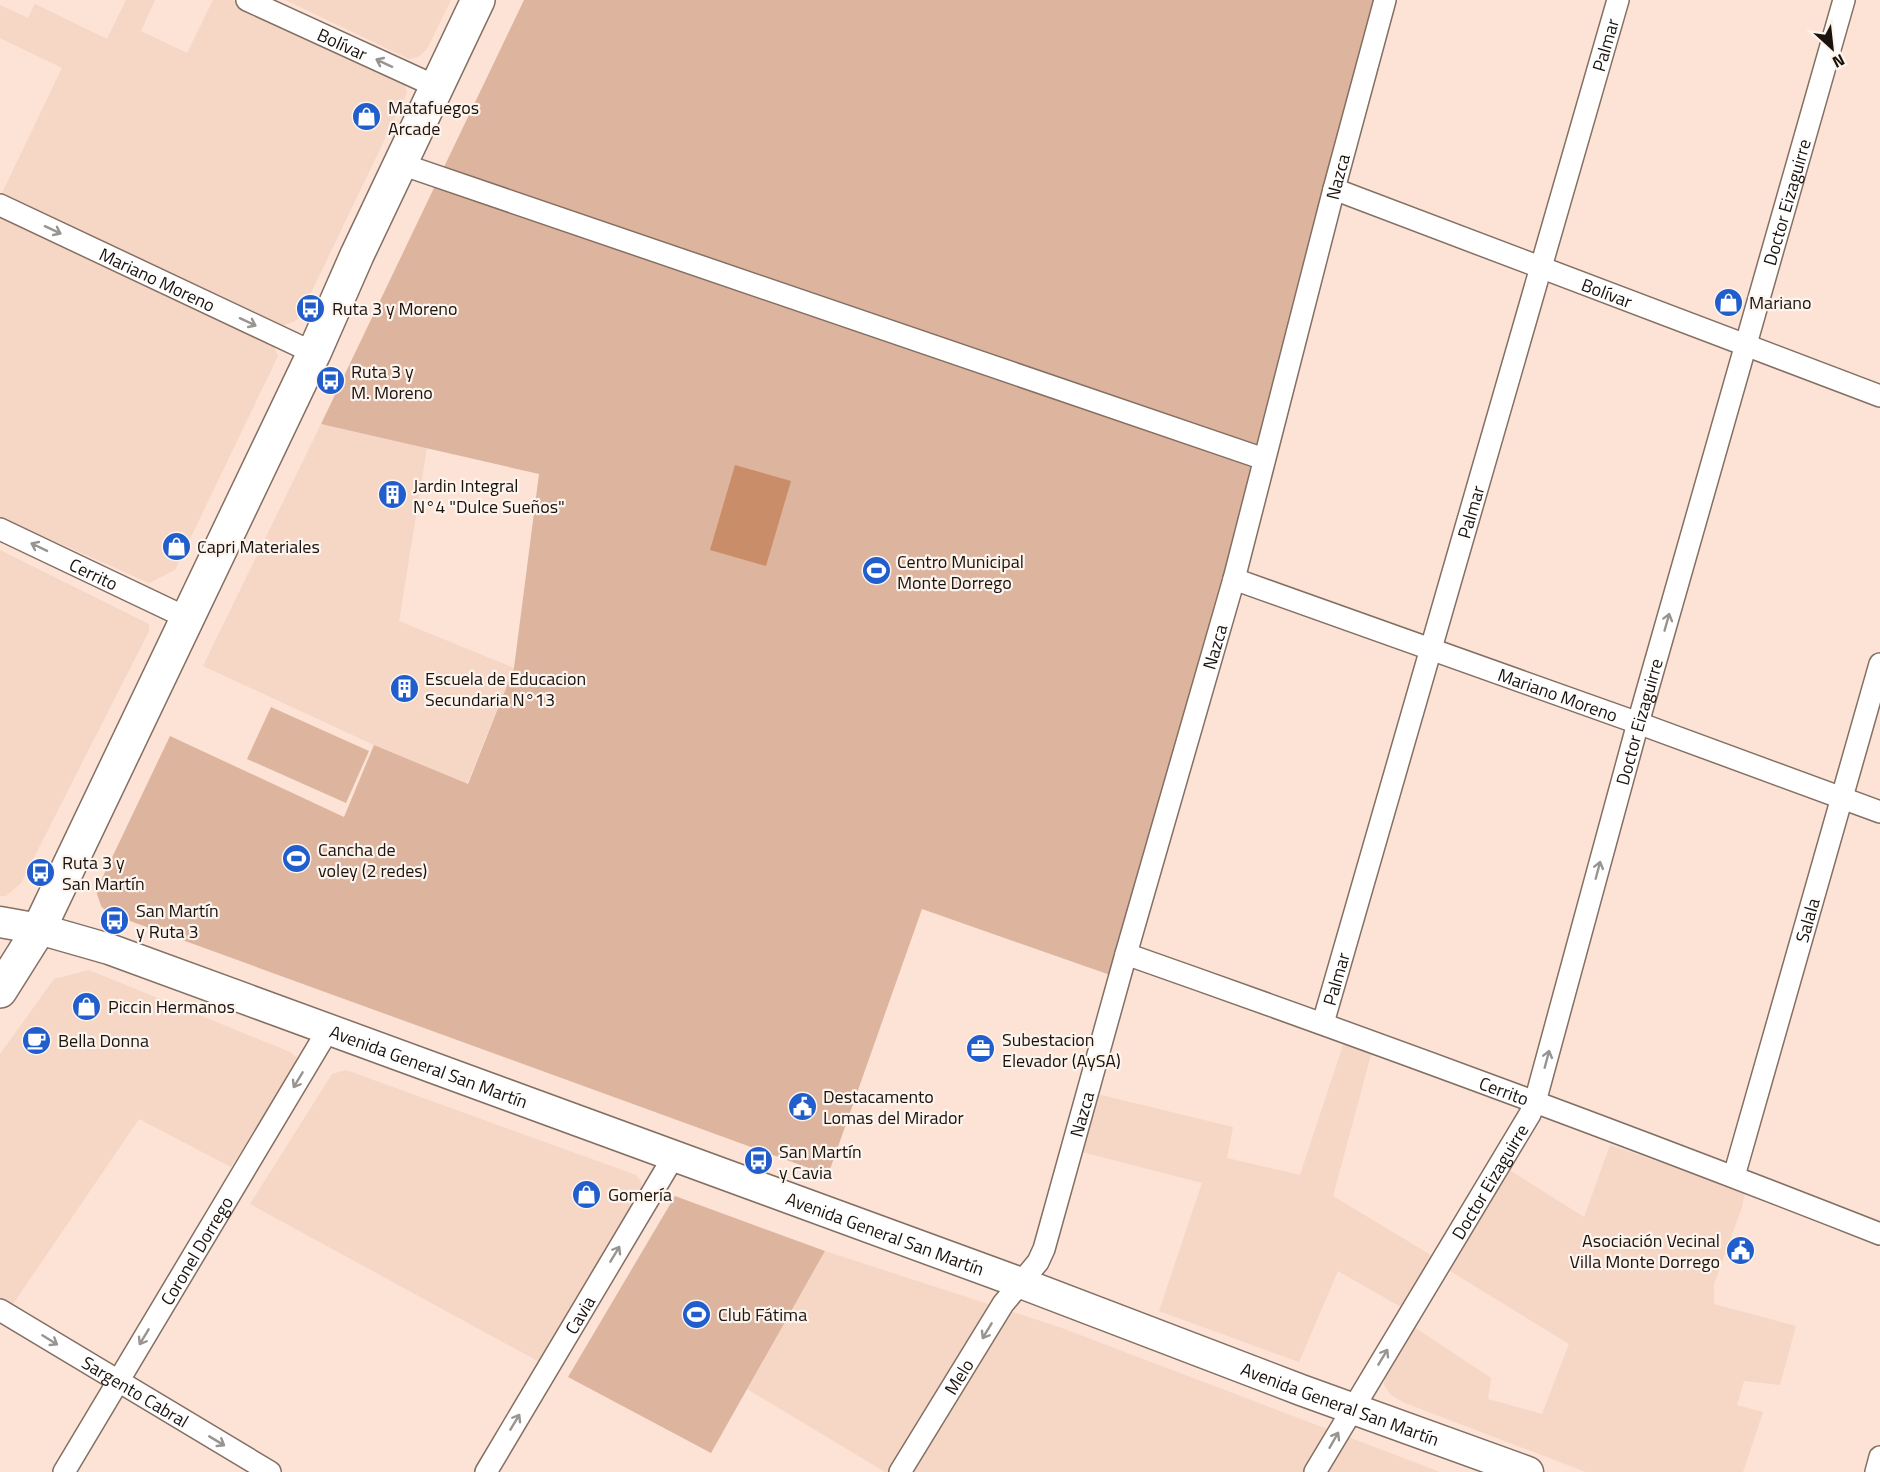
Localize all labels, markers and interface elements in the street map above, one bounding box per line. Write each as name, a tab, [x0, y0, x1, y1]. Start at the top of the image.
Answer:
street label: Palmar	[1585, 15, 1626, 75]
north arrow	[1802, 18, 1862, 78]
street label: Bolívar	[313, 21, 372, 67]
text: N	[1828, 48, 1849, 75]
one-way arrow	[375, 56, 393, 68]
place label: Matafuegos Arcade	[388, 94, 479, 142]
shop icon: Matafuegos Arcade	[351, 101, 383, 133]
street label: Doctor Eizaguirre	[1756, 136, 1817, 268]
street label: Nazca	[1318, 151, 1356, 202]
one-way arrow	[43, 225, 61, 236]
street label: Mariano Moreno	[95, 240, 220, 318]
street label: Bolívar	[1578, 271, 1636, 314]
shop icon: Mariano	[1712, 286, 1744, 318]
place label: Mariano	[1749, 289, 1812, 316]
bus stop icon: Ruta 3 y Moreno	[295, 292, 327, 324]
place label: Ruta 3 y Moreno	[332, 295, 457, 322]
one-way arrow	[239, 317, 257, 329]
place label: Ruta 3 y M. Moreno	[351, 358, 433, 406]
bus stop icon: Ruta 3 y M. Moreno	[314, 365, 346, 397]
place label: Jardin Integral N°4 "Dulce Sueños"	[413, 472, 565, 520]
building icon: Jardin Integral N°4 "Dulce Sueños"	[376, 479, 408, 511]
street label: Palmar	[1450, 482, 1491, 542]
shop icon: Capri Materiales	[160, 530, 192, 562]
place label: Capri Materiales	[197, 533, 320, 560]
one-way arrow	[31, 541, 49, 553]
place label: Centro Municipal Monte Dorrego	[897, 548, 1024, 596]
street label: Cerrito	[65, 551, 123, 597]
sports icon: Centro Municipal Monte Dorrego	[860, 555, 892, 587]
one-way arrow	[1662, 613, 1673, 632]
street label: Nazca	[1195, 621, 1234, 673]
street label: Doctor Eizaguirre	[1608, 655, 1669, 788]
street label: Mariano Moreno	[1494, 661, 1622, 728]
place label: Escuela de Educacion Secundaria N°13	[425, 665, 586, 713]
building icon: Escuela de Educacion Secundaria N°13	[388, 672, 420, 704]
place label: Cancha de voley (2 redes)	[318, 836, 427, 884]
sports icon: Cancha de voley (2 redes)	[281, 843, 313, 875]
place label: Ruta 3 y San Martín	[62, 849, 145, 897]
bus stop icon: Ruta 3 y San Martín	[25, 856, 57, 888]
one-way arrow	[1593, 861, 1604, 880]
street label: Salala	[1788, 895, 1826, 946]
place label: San Martín y Ruta 3	[136, 897, 219, 945]
bus stop icon: San Martín y Ruta 3	[99, 904, 131, 936]
street label: Palmar	[1315, 949, 1356, 1009]
shop icon: Piccin Hermanos	[71, 990, 103, 1022]
place label: Piccin Hermanos	[108, 993, 235, 1020]
street label: Avenida General San Martín	[326, 1017, 532, 1115]
cafe icon: Bella Donna	[21, 1024, 53, 1056]
place label: Subestacion Elevador (AySA)	[1002, 1026, 1121, 1074]
place label: Bella Donna	[58, 1027, 149, 1054]
office icon: Subestacion Elevador (AySA)	[965, 1033, 997, 1065]
one-way arrow	[1541, 1049, 1553, 1068]
street label: Cerrito	[1476, 1069, 1533, 1112]
one-way arrow	[292, 1071, 304, 1088]
place label: Destacamento Lomas del Mirador	[823, 1083, 964, 1131]
street label: Nazca	[1062, 1088, 1101, 1140]
public building icon: Destacamento Lomas del Mirador	[786, 1090, 818, 1122]
street label: Doctor Eizaguirre	[1444, 1119, 1535, 1244]
place label: San Martín y Cavia	[779, 1138, 862, 1186]
bus stop icon: San Martín y Cavia	[742, 1145, 774, 1177]
shop icon: Gomería	[571, 1178, 603, 1210]
place label: Gomería	[608, 1181, 672, 1208]
street label: Avenida General San Martín	[782, 1185, 988, 1282]
street label: Coronel Dorrego	[153, 1191, 239, 1310]
place label: Asociación Vecinal Villa Monte Dorrego	[1570, 1227, 1720, 1275]
public building icon: Asociación Vecinal Villa Monte Dorrego	[1725, 1234, 1757, 1266]
one-way arrow	[609, 1246, 621, 1263]
street label: Cavia	[558, 1290, 601, 1339]
sports icon: Club Fátima	[681, 1298, 713, 1330]
place label: Club Fátima	[718, 1301, 807, 1328]
one-way arrow	[980, 1322, 992, 1339]
one-way arrow	[137, 1328, 149, 1345]
one-way arrow	[41, 1335, 58, 1347]
street label: Sargento Cabral	[77, 1349, 194, 1434]
one-way arrow	[1377, 1349, 1389, 1366]
street label: Melo	[937, 1353, 980, 1400]
street label: Avenida General San Martín	[1237, 1355, 1443, 1452]
one-way arrow	[510, 1414, 522, 1431]
one-way arrow	[1329, 1431, 1340, 1449]
one-way arrow	[208, 1435, 225, 1447]

